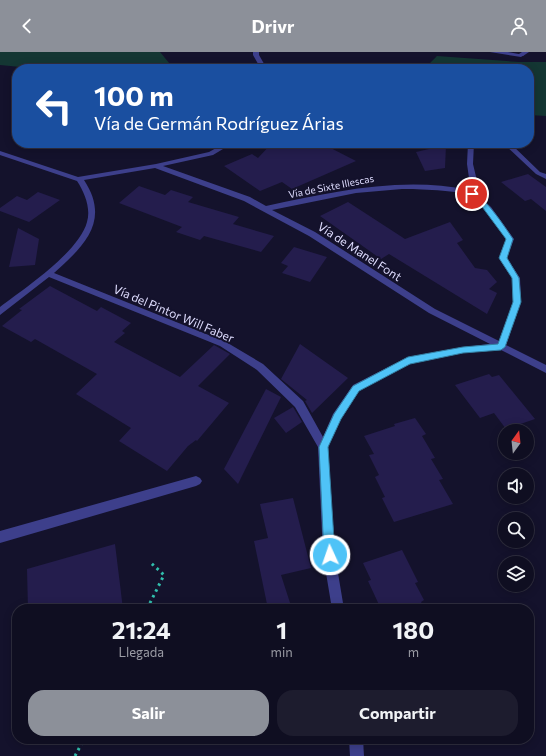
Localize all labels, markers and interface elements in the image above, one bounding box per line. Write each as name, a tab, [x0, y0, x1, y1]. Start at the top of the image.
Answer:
icon: back	[16, 15, 38, 37]
text: Drivr	[252, 15, 294, 37]
icon: person	[508, 15, 530, 37]
text: 100 m	[94, 78, 174, 112]
icon: left	[28, 80, 80, 132]
text: Vía de Germán Rodríguez Árias	[94, 112, 344, 134]
street label: Vía de Sixte Illescas	[287, 172, 375, 200]
pin	[455, 177, 489, 211]
icon: arrive	[461, 183, 483, 205]
street label: Vía de Manel Font	[315, 219, 405, 283]
street label: Vía del Pintor Will Faber	[112, 281, 237, 345]
north arrow	[498, 424, 534, 460]
map controls	[498, 424, 534, 592]
button: sound	[498, 468, 534, 504]
button: search	[498, 512, 534, 548]
position arrow	[309, 534, 351, 576]
button: layers	[498, 556, 534, 592]
text: 21:24	[112, 615, 171, 644]
text: 1	[276, 615, 287, 644]
text: 180	[393, 615, 434, 644]
text: Llegada	[118, 644, 164, 660]
text: min	[271, 644, 293, 660]
text: m	[408, 644, 419, 660]
button: Salir	[28, 690, 269, 736]
button: Compartir	[277, 690, 518, 736]

